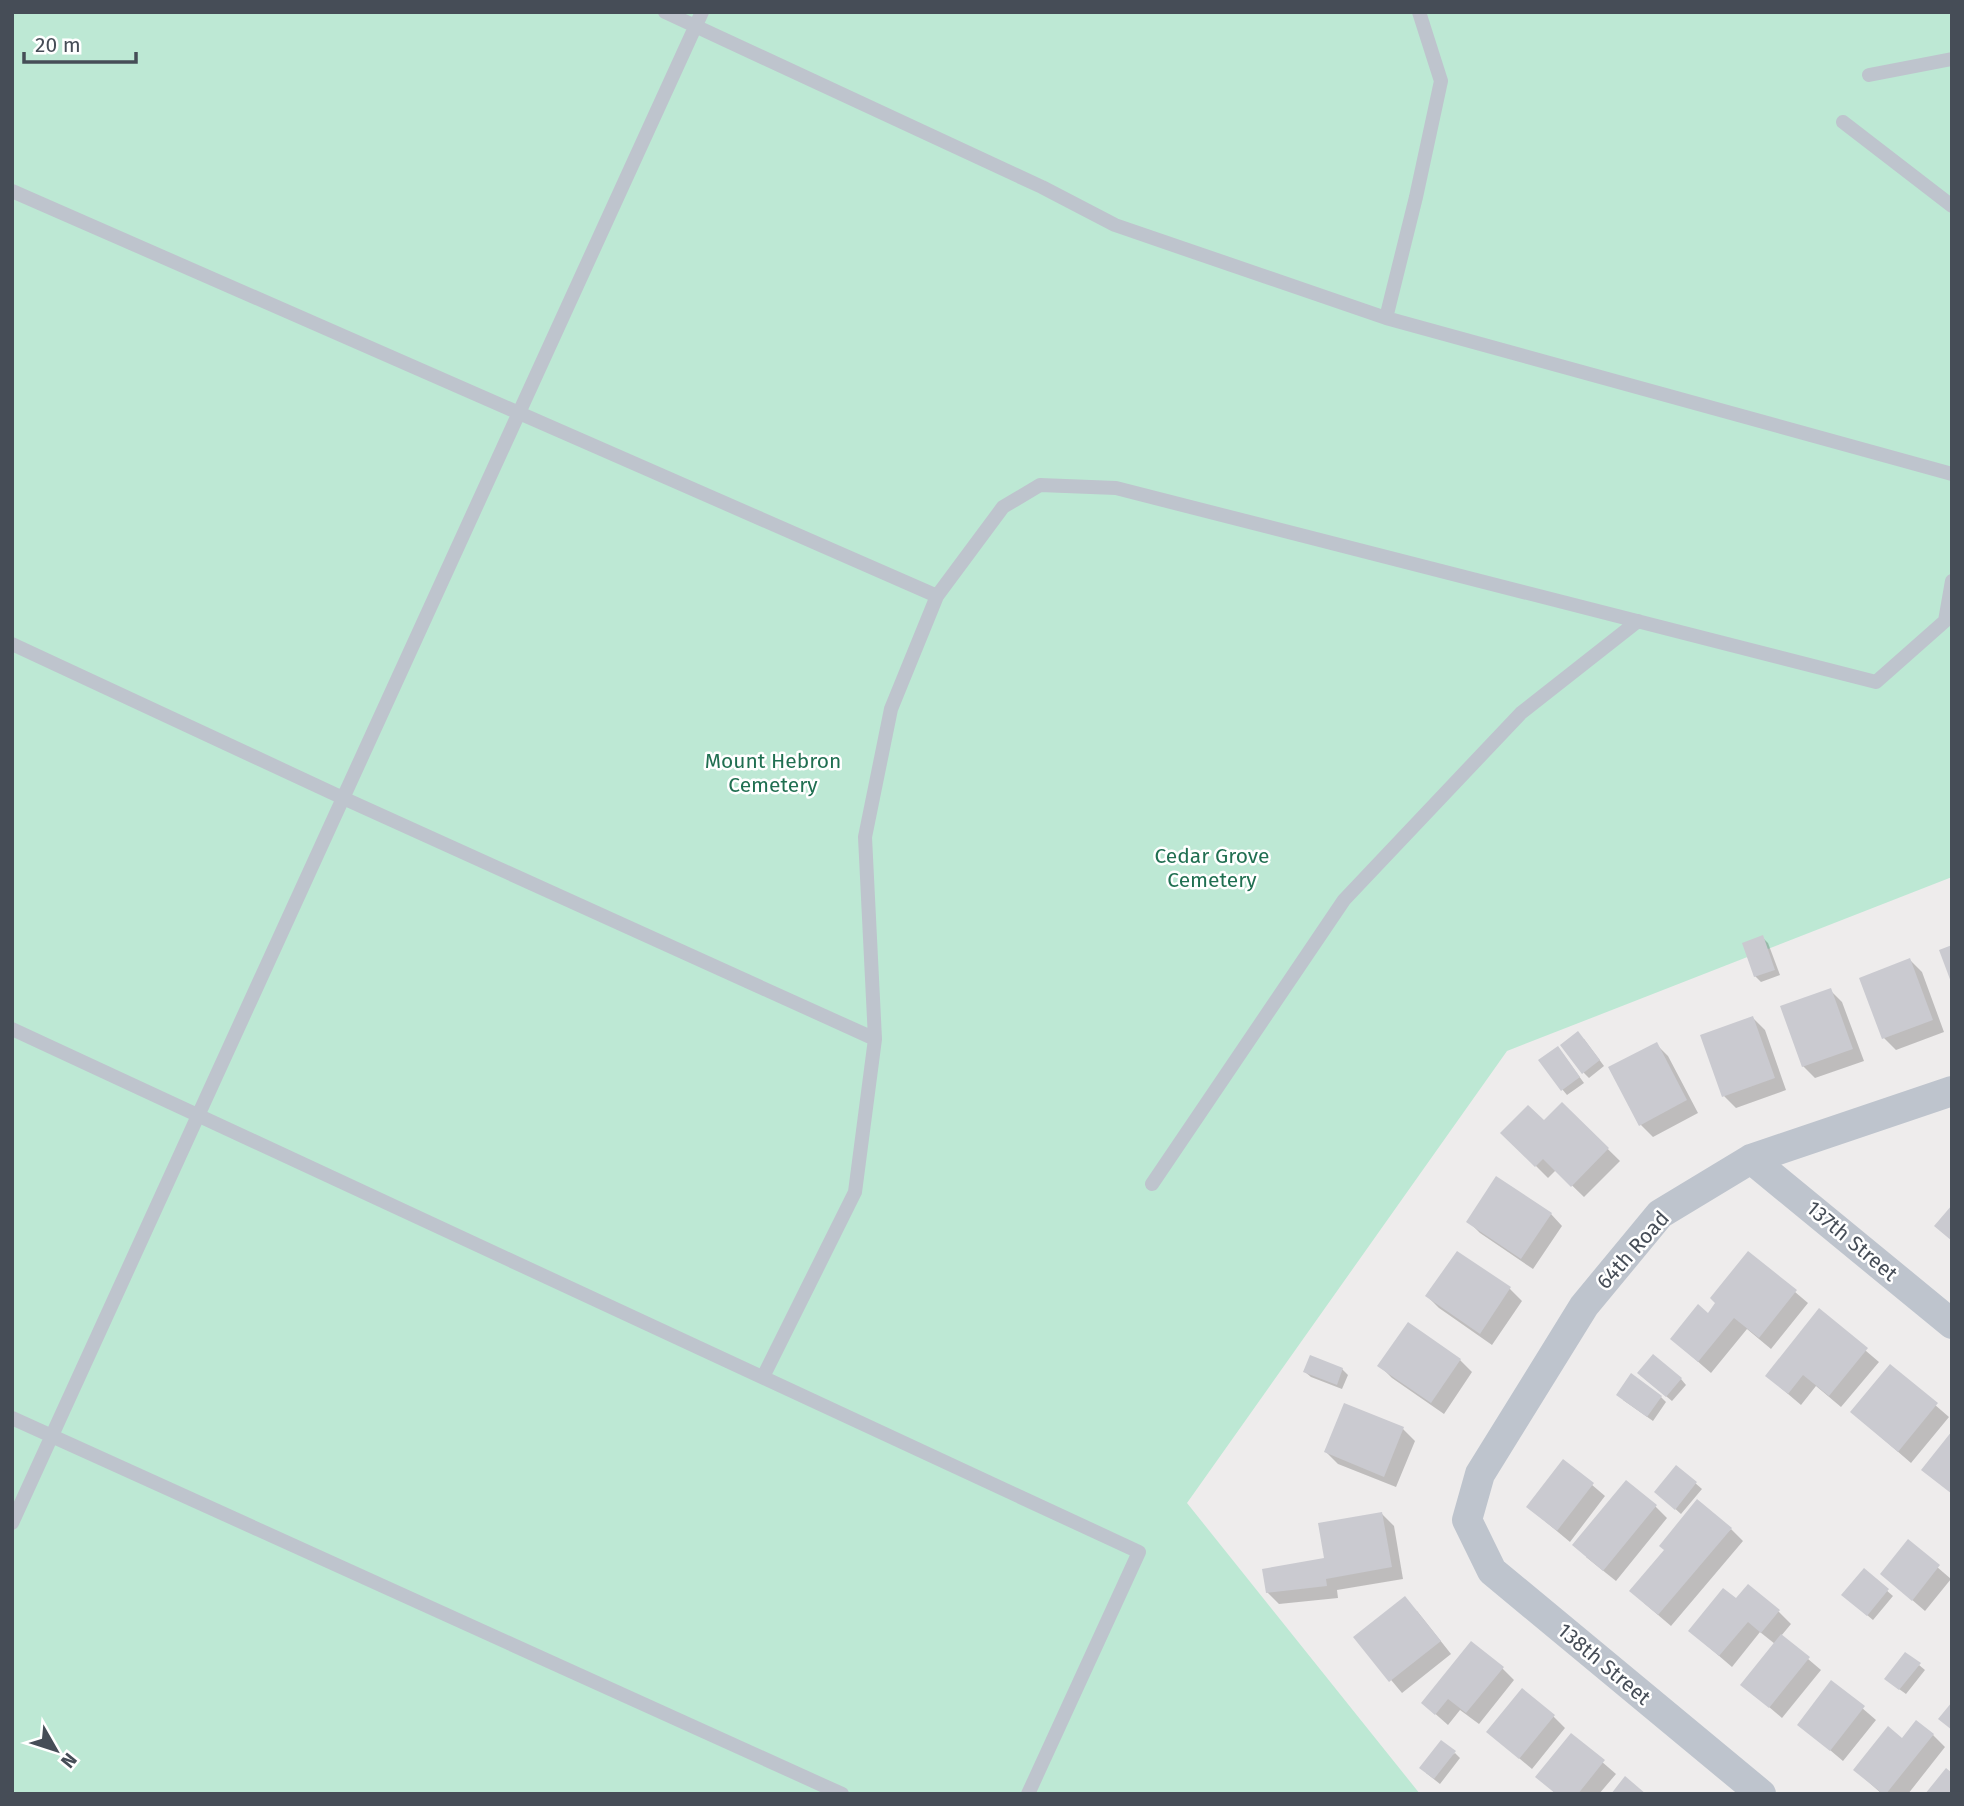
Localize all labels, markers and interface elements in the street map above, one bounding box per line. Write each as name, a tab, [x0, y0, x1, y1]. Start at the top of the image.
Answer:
scale bar	[24, 21, 136, 65]
text: 20 m	[35, 32, 81, 58]
park label: Mount Hebron Cemetery	[705, 748, 841, 798]
park label: Cedar Grove Cemetery	[1154, 843, 1270, 893]
street label: 137th Street	[1801, 1195, 1903, 1287]
street label: 64th Road	[1591, 1206, 1675, 1294]
street label: 138th Street	[1552, 1618, 1656, 1711]
north arrow	[21, 1715, 91, 1785]
text: N	[56, 1748, 82, 1773]

